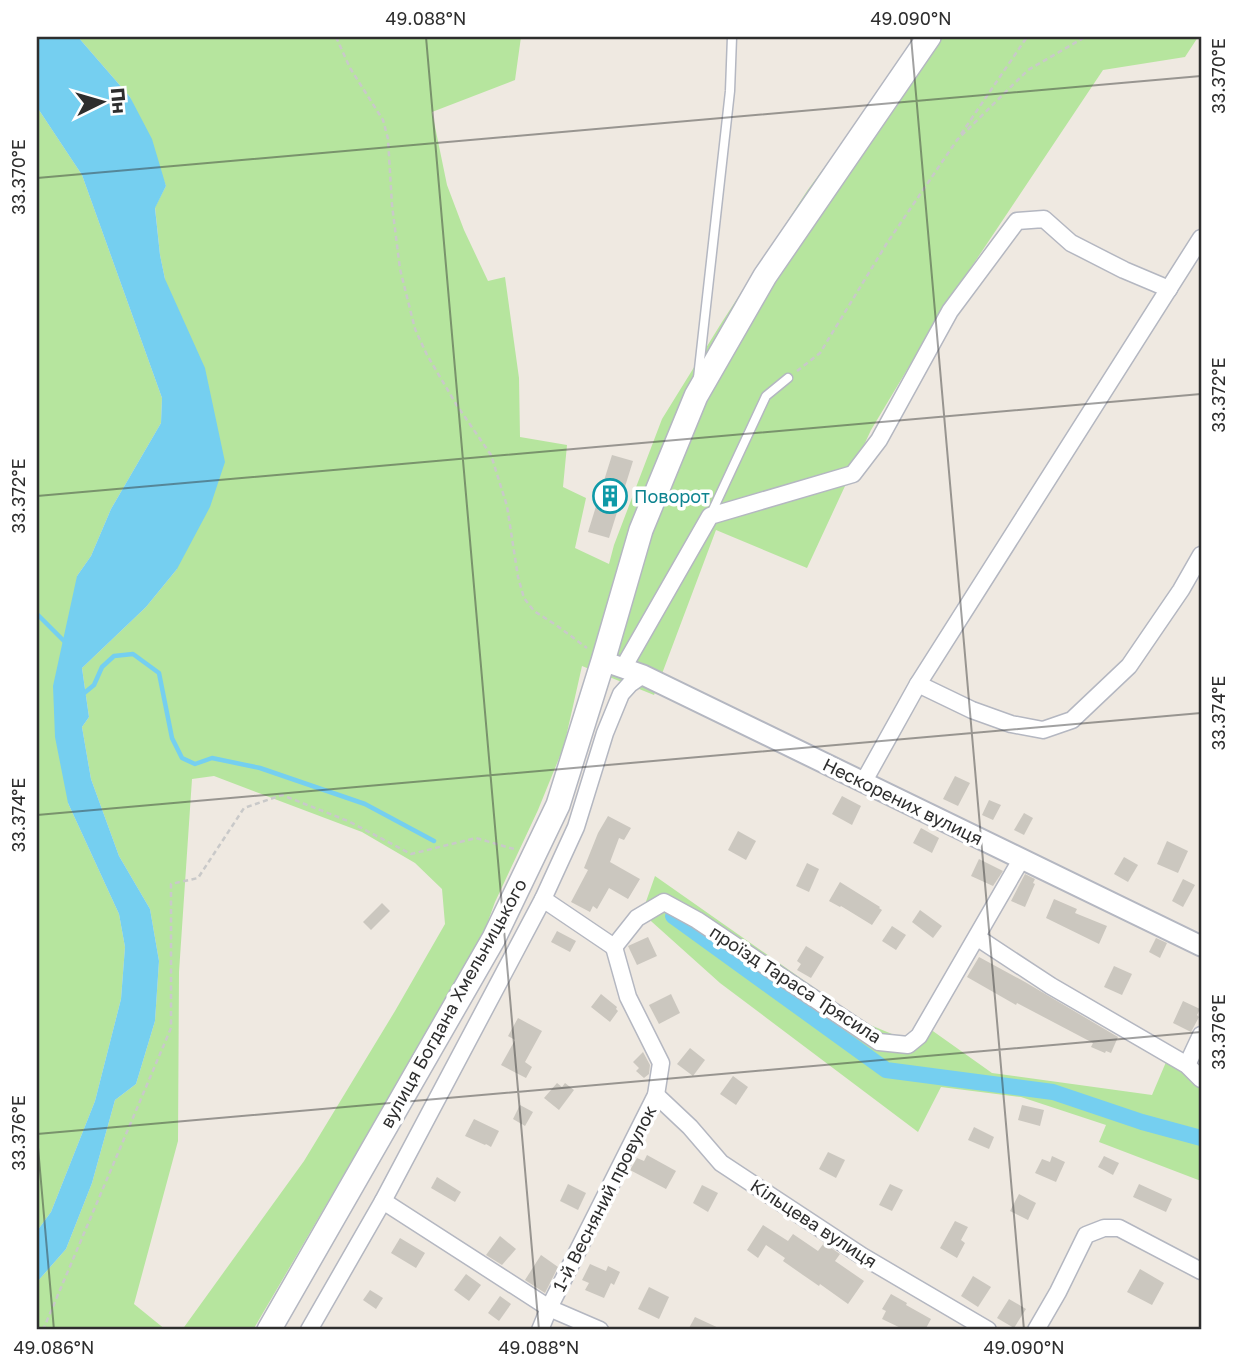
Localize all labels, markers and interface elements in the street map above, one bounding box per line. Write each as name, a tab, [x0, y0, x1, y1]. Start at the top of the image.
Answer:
text: 49.088°N	[385, 7, 467, 29]
text: 49.090°N	[870, 7, 952, 29]
text: 33.370°E	[1207, 38, 1229, 114]
north arrow	[66, 66, 136, 136]
text: Пн	[107, 87, 132, 114]
text: 33.370°E	[7, 139, 29, 215]
text: 33.372°E	[1207, 358, 1229, 432]
text: 33.372°E	[7, 459, 29, 533]
building icon: Поворот	[591, 477, 629, 515]
place label: Поворот	[634, 485, 710, 507]
text: 33.374°E	[1207, 676, 1229, 750]
street label: Нескорених вулиця	[819, 753, 987, 849]
text: 33.374°E	[7, 778, 29, 852]
street label: вулиця Богдана Хмельницького	[375, 874, 531, 1132]
street label: проїзд Тараса Трясила	[706, 920, 886, 1048]
text: 33.376°E	[1207, 994, 1229, 1070]
text: 33.376°E	[7, 1095, 29, 1171]
street label: 1-й Весняний провулок	[547, 1101, 661, 1295]
street label: Кільцева вулиця	[747, 1174, 881, 1272]
text: 49.086°N	[14, 1336, 95, 1358]
text: 49.088°N	[498, 1336, 580, 1358]
text: 49.090°N	[983, 1336, 1065, 1358]

